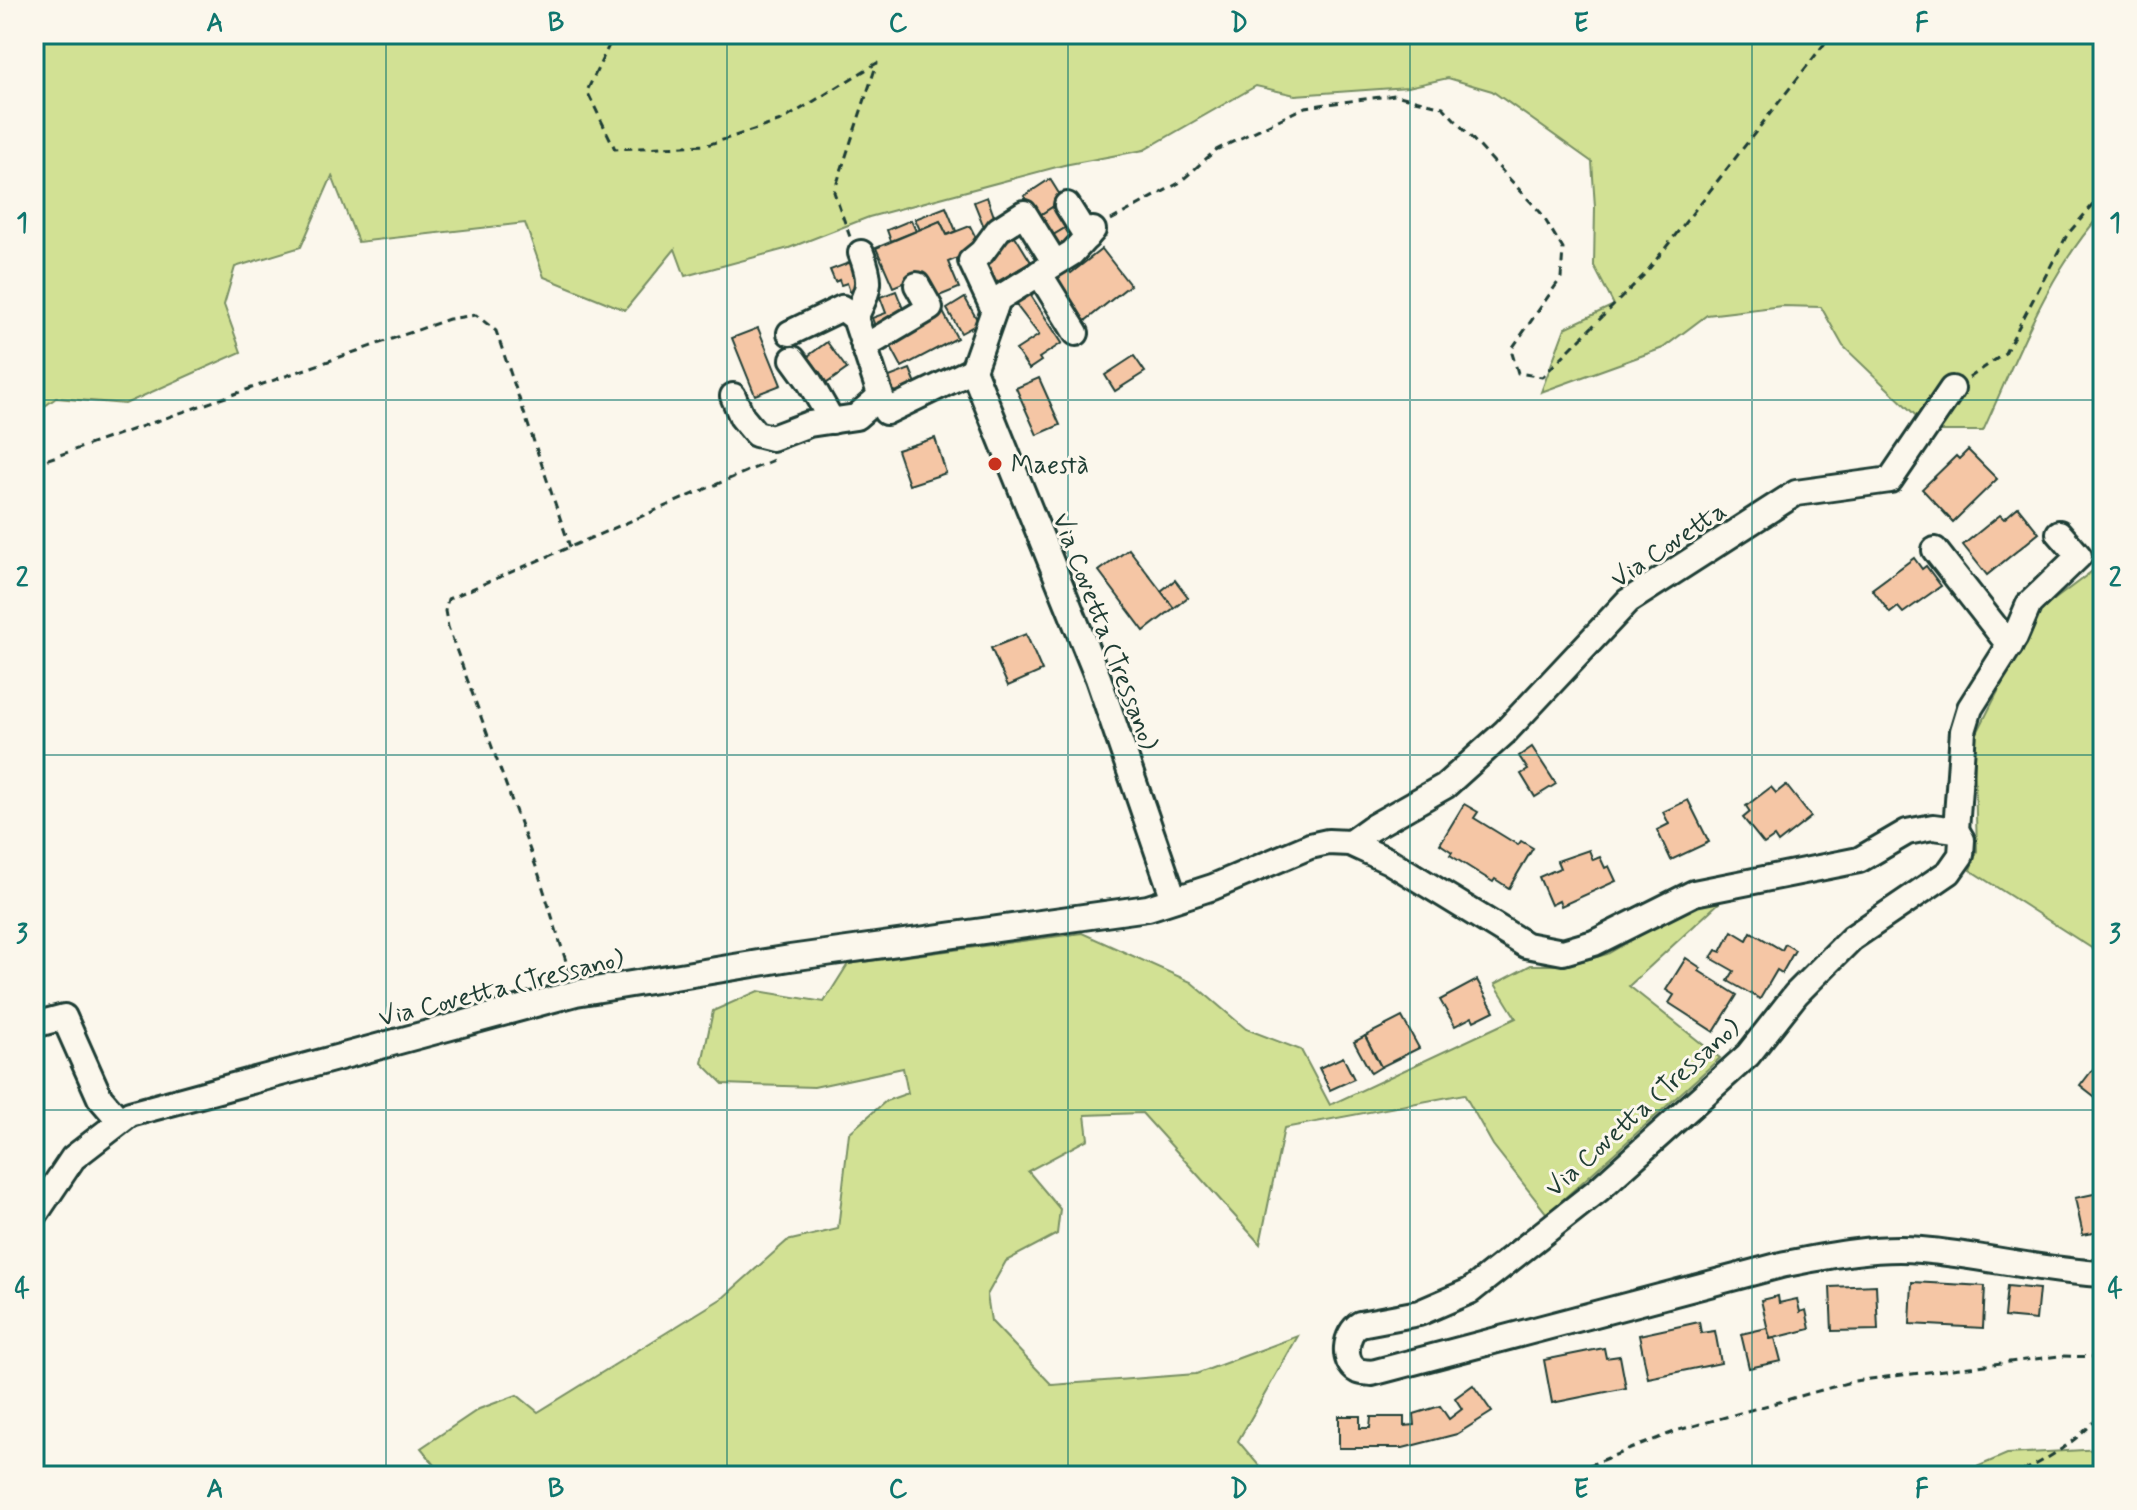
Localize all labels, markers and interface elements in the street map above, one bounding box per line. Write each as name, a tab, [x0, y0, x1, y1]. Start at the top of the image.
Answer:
text: A	[206, 7, 224, 41]
text: B	[548, 7, 564, 41]
text: C	[889, 7, 908, 41]
text: D	[1230, 7, 1248, 41]
text: E	[1573, 7, 1589, 41]
text: F	[1915, 7, 1929, 41]
text: 1	[16, 207, 28, 241]
text: 1	[2109, 207, 2121, 241]
place label: Maestà	[1011, 449, 1089, 483]
marker: Maestà	[986, 455, 1004, 473]
street label: Via Covetta	[1605, 495, 1734, 597]
street label: Via Covetta (Tressano)	[1043, 508, 1165, 755]
text: 2	[16, 562, 29, 596]
text: 2	[2109, 562, 2122, 596]
text: 3	[16, 918, 28, 952]
text: 3	[2109, 918, 2121, 952]
street label: Via Covetta (Tressano)	[375, 942, 628, 1036]
street label: Via Covetta (Tressano)	[1538, 1012, 1748, 1205]
text: 4	[14, 1273, 30, 1307]
text: 4	[2107, 1273, 2123, 1307]
text: A	[206, 1473, 224, 1507]
text: B	[548, 1473, 564, 1507]
text: C	[889, 1473, 908, 1507]
text: D	[1230, 1473, 1248, 1507]
text: E	[1573, 1473, 1589, 1507]
text: F	[1915, 1473, 1929, 1507]

